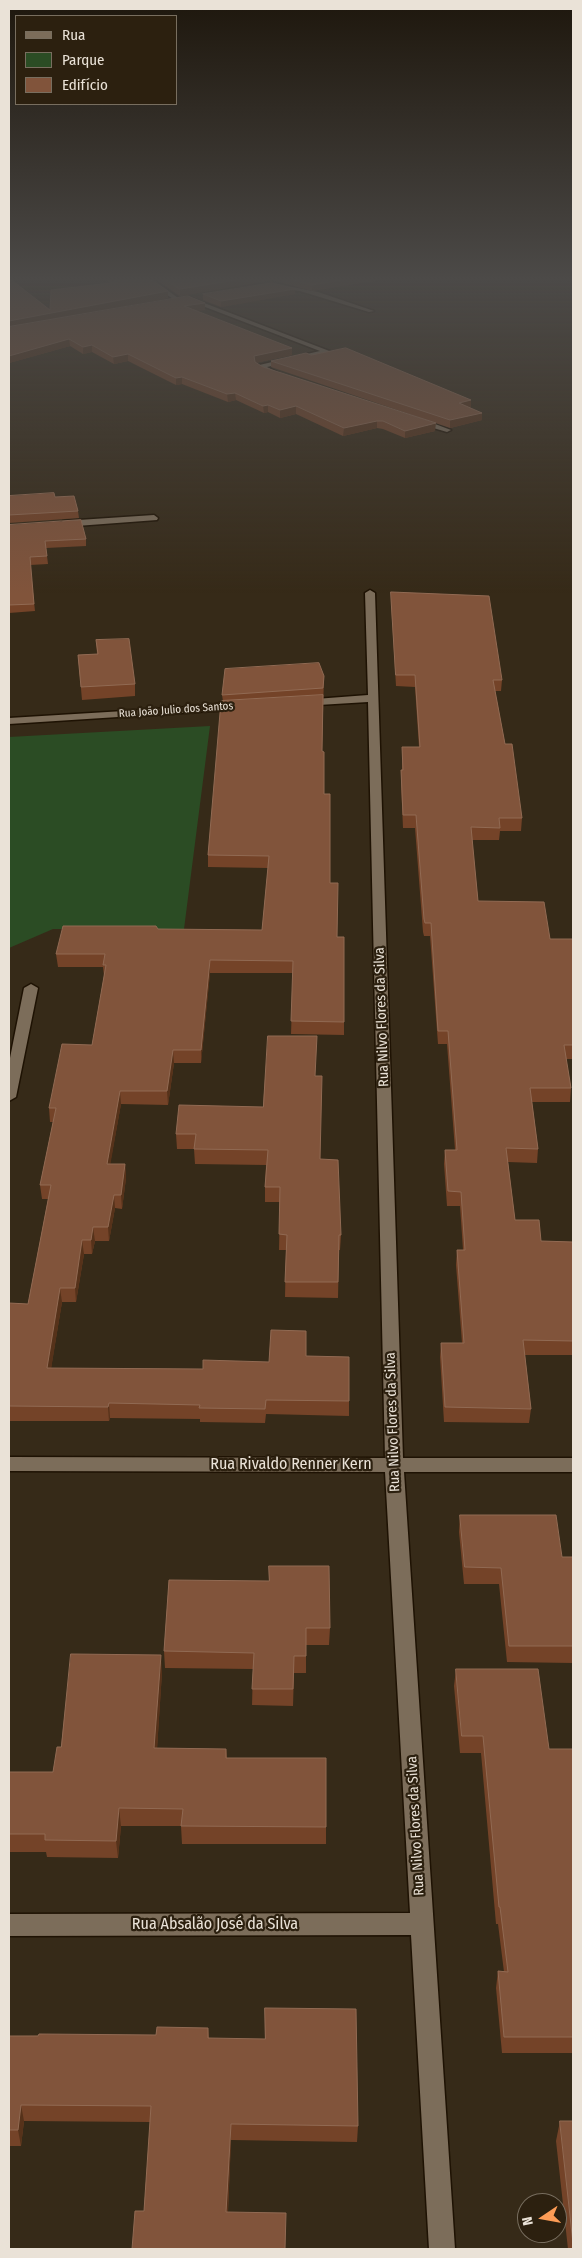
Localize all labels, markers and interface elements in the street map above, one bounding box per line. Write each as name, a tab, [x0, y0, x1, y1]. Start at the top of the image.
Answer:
legend	[15, 15, 178, 105]
text: Rua	[62, 26, 85, 44]
text: Parque	[62, 51, 105, 69]
text: Edifício	[62, 76, 108, 94]
street label: Rua João Julio dos Santos	[118, 699, 234, 721]
street label: Rua Nilvo Flores da Silva	[371, 947, 393, 1087]
street label: Rua Nilvo Flores da Silva	[382, 1352, 404, 1492]
street label: Rua Rivaldo Renner Kern	[210, 1455, 372, 1475]
street label: Rua Nilvo Flores da Silva	[404, 1756, 428, 1896]
street label: Rua Absalão José da Silva	[132, 1915, 298, 1935]
north arrow	[517, 2193, 567, 2243]
text: N	[519, 2215, 537, 2227]

